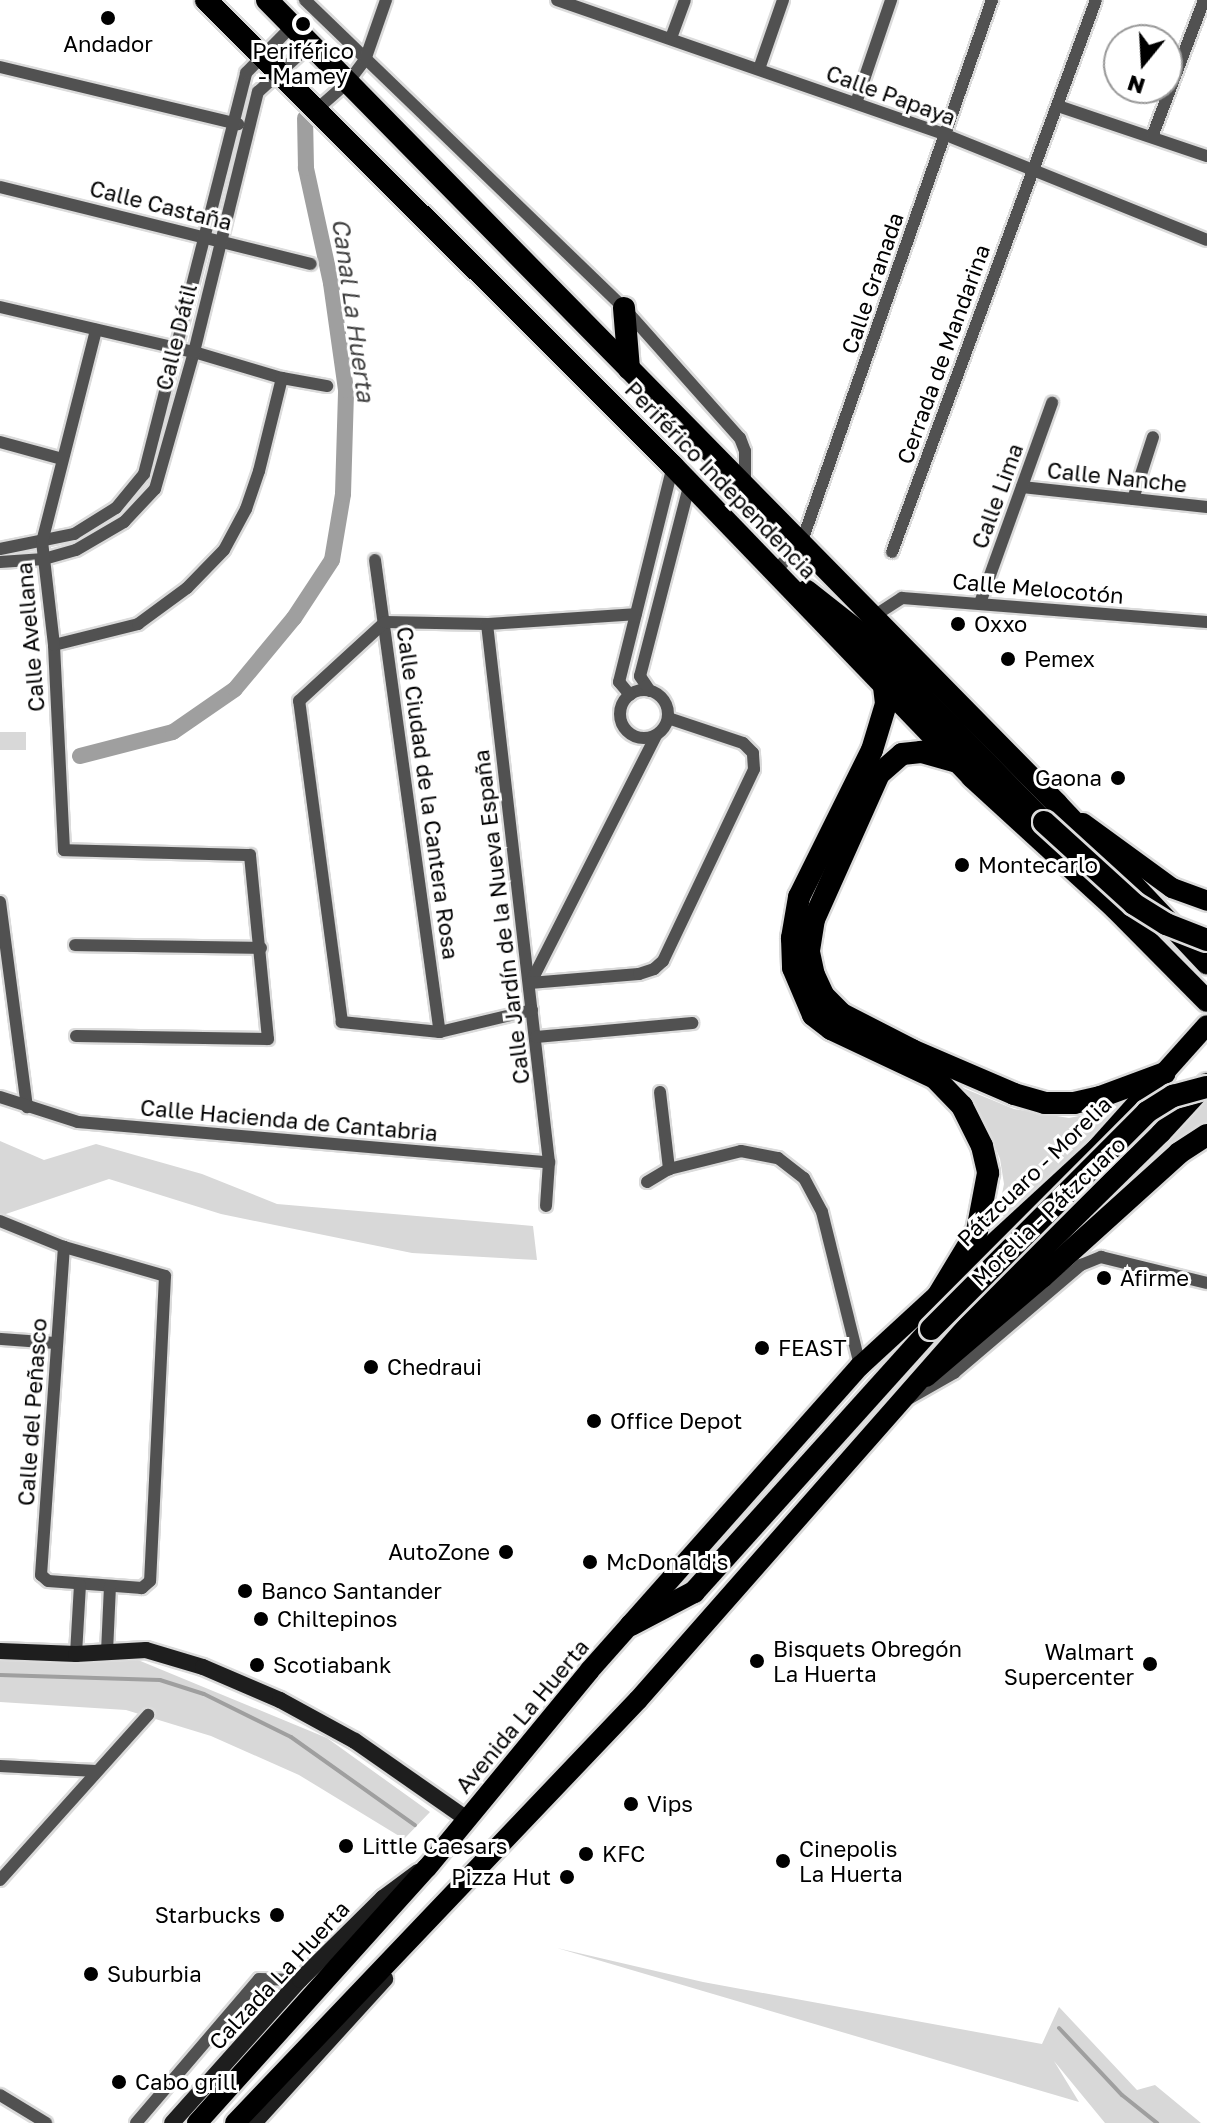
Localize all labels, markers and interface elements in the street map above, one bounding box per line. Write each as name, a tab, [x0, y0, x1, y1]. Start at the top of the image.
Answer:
marker: Andador	[99, 9, 117, 27]
marker: Periférico - Mamey	[294, 15, 312, 33]
north arrow	[1103, 24, 1183, 104]
place label: Andador	[63, 31, 153, 57]
place label: Periférico - Mamey	[252, 37, 354, 88]
street label: Calle Papaya	[823, 59, 959, 131]
text: N	[1124, 70, 1148, 101]
street label: Calle Castaña	[87, 175, 235, 235]
street label: Calle Granada	[835, 209, 909, 357]
water label: Canal La Huerta	[327, 216, 381, 404]
street label: Cerrada de Mandarina	[891, 241, 995, 467]
street label: Calle Dátil	[150, 281, 202, 393]
street label: Periférico Independencia	[620, 376, 822, 584]
street label: Calle Lima	[966, 440, 1028, 552]
street label: Calle Nanche	[1046, 457, 1188, 497]
street label: Calle Avellana	[10, 561, 50, 713]
street label: Calle Melocotón	[951, 567, 1125, 609]
place label: Oxxo	[974, 611, 1027, 637]
marker: Oxxo	[949, 615, 967, 633]
street label: Calle Ciudad de la Cantera Rosa	[392, 625, 464, 961]
place label: Pemex	[1024, 646, 1095, 672]
marker: Pemex	[999, 650, 1017, 668]
street label: Calle Jardín de la Nueva España	[467, 748, 535, 1086]
place label: Gaona	[1035, 765, 1102, 791]
marker: Gaona	[1109, 769, 1127, 787]
place label: Montecarlo	[978, 852, 1098, 878]
marker: Montecarlo	[953, 856, 971, 874]
street label: Pátzcuaro - Morelia	[951, 1091, 1117, 1251]
street label: Calle Hacienda de Cantabria	[139, 1094, 439, 1146]
street label: Morelia - Pátzcuaro	[965, 1131, 1131, 1291]
place label: Afirme	[1120, 1265, 1189, 1291]
marker: Afirme	[1095, 1269, 1113, 1287]
street label: Calle del Peñasco	[12, 1317, 52, 1507]
place label: FEAST	[778, 1335, 847, 1361]
marker: FEAST	[753, 1339, 771, 1357]
place label: Chedraui	[387, 1354, 482, 1380]
marker: Chedraui	[362, 1358, 380, 1376]
place label: Office Depot	[610, 1408, 742, 1434]
marker: Office Depot	[585, 1412, 603, 1430]
place label: AutoZone	[388, 1539, 490, 1565]
marker: AutoZone	[497, 1543, 515, 1561]
place label: McDonald's	[606, 1549, 728, 1575]
marker: McDonald's	[581, 1553, 599, 1571]
place label: Banco Santander	[261, 1578, 442, 1604]
marker: Banco Santander	[236, 1582, 254, 1600]
place label: Chiltepinos	[277, 1606, 397, 1632]
marker: Chiltepinos	[252, 1610, 270, 1628]
street label: Avenida La Huerta	[450, 1634, 594, 1798]
place label: Bisquets Obregón La Huerta	[773, 1635, 962, 1686]
place label: Walmart Supercenter	[1004, 1638, 1134, 1690]
place label: Scotiabank	[273, 1652, 391, 1678]
marker: Bisquets Obregón La Huerta	[748, 1652, 766, 1670]
marker: Walmart Supercenter	[1141, 1655, 1159, 1673]
marker: Scotiabank	[248, 1656, 266, 1674]
place label: Vips	[647, 1791, 693, 1817]
marker: Vips	[622, 1795, 640, 1813]
place label: Little Caesars	[362, 1833, 507, 1859]
place label: Cinepolis La Huerta	[799, 1835, 903, 1886]
marker: Little Caesars	[337, 1837, 355, 1855]
place label: KFC	[602, 1841, 645, 1867]
marker: KFC	[577, 1845, 595, 1863]
marker: Cinepolis La Huerta	[774, 1852, 792, 1870]
place label: Pizza Hut	[451, 1864, 551, 1890]
marker: Pizza Hut	[558, 1868, 576, 1886]
street label: Calzada La Huerta	[203, 1895, 355, 2055]
place label: Starbucks	[155, 1902, 261, 1928]
marker: Starbucks	[268, 1906, 286, 1924]
place label: Suburbia	[107, 1961, 202, 1987]
marker: Suburbia	[82, 1965, 100, 1983]
place label: Cabo grill	[135, 2069, 237, 2095]
marker: Cabo grill	[110, 2073, 128, 2091]

